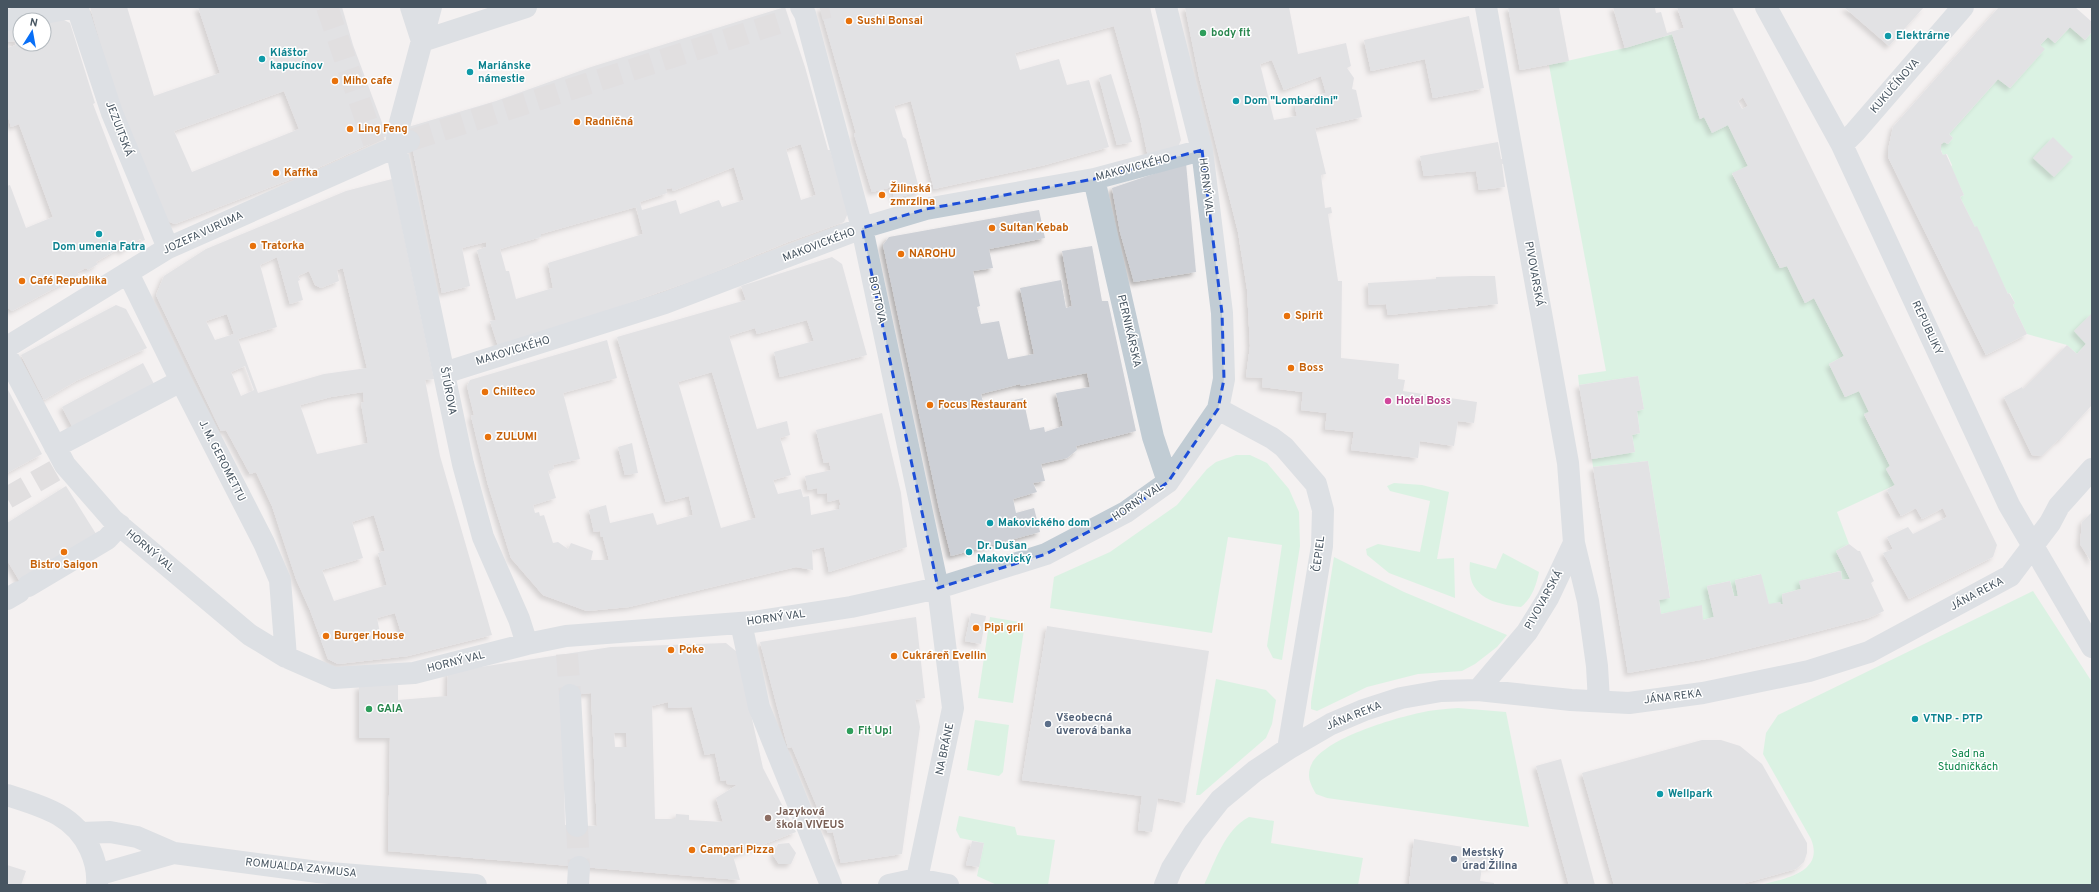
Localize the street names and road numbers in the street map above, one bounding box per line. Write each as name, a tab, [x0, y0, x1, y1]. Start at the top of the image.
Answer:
street label: KUKUČÍNOVA	[1867, 55, 1923, 116]
street label: JEZUITSKÁ	[102, 99, 137, 159]
street label: MAKOVICKÉHO	[1094, 150, 1172, 185]
street label: HORNÝ VAL	[1195, 157, 1218, 217]
street label: JOZEFA VURUMA	[161, 208, 245, 258]
street label: MAKOVICKÉHO	[780, 224, 857, 265]
street label: PIVOVARSKÁ	[1521, 240, 1548, 308]
street label: BOTTOVA	[865, 275, 889, 325]
street label: PERNIKÁRSKA	[1114, 293, 1145, 369]
street label: REPUBLIKY	[1908, 299, 1946, 357]
street label: MAKOVICKÉHO	[474, 332, 552, 369]
street label: ŠTÚROVA	[436, 366, 461, 416]
street label: J. M. GEROMETTU	[195, 418, 249, 504]
street label: HORNÝ VAL	[1109, 479, 1166, 524]
street label: HORNÝ VAL	[123, 526, 178, 575]
street label: ČEPIEL	[1309, 535, 1328, 573]
street label: PIVOVARSKÁ	[1521, 567, 1566, 632]
street label: JÁNA REKA	[1947, 573, 2006, 614]
street label: HORNÝ VAL	[746, 606, 806, 629]
street label: HORNÝ VAL	[426, 647, 486, 676]
street label: JÁNA REKA	[1643, 685, 1703, 708]
street label: JÁNA REKA	[1324, 698, 1384, 733]
street label: NA BRÁNE	[932, 721, 957, 776]
street label: ROMUALDA ZAYMUSA	[245, 855, 357, 881]

